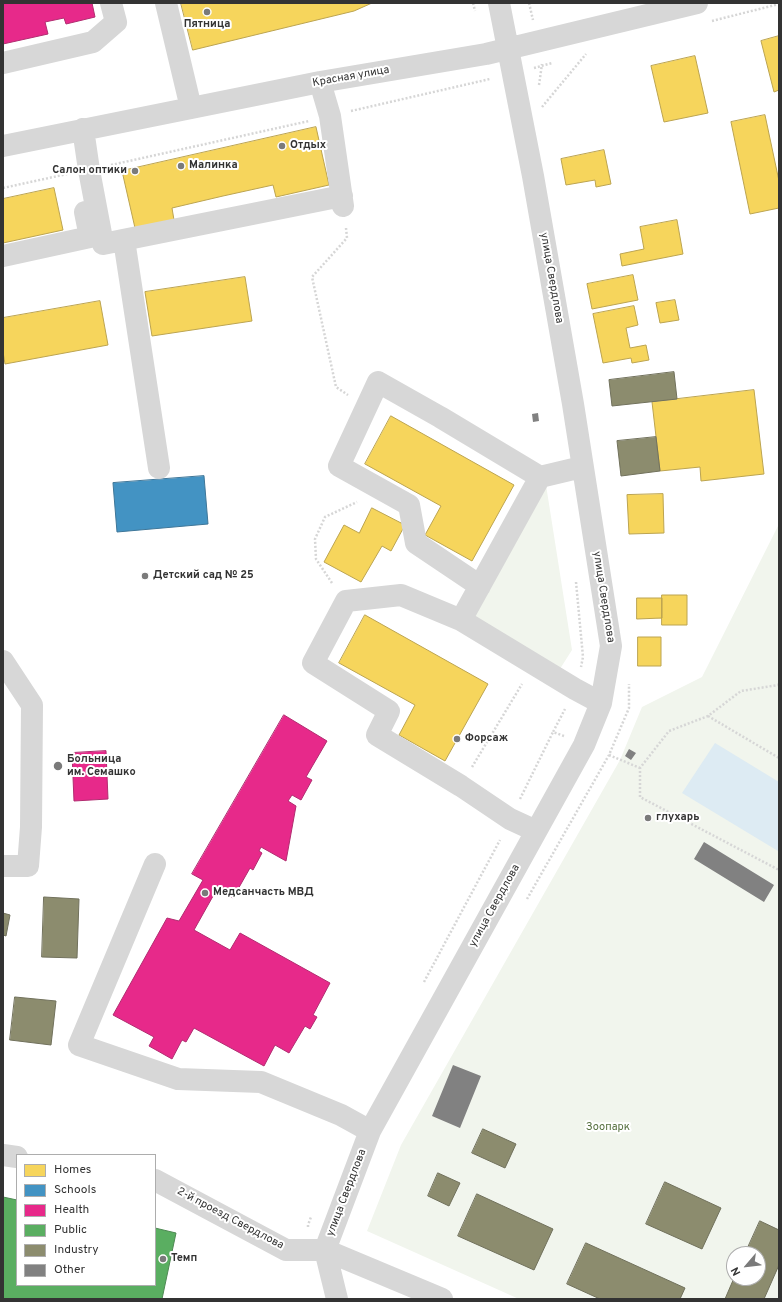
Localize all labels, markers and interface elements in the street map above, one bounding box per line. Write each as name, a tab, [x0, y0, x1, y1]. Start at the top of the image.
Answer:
marker: Пятница	[202, 7, 212, 17]
place label: Пятница	[184, 18, 230, 32]
street label: Красная улица	[312, 64, 390, 90]
place label: Отдых	[290, 139, 326, 153]
marker: Отдых	[277, 141, 287, 151]
place label: Малинка	[189, 159, 238, 173]
marker: Малинка	[176, 161, 186, 171]
place label: Салон оптики	[52, 164, 127, 178]
marker: Салон оптики	[130, 166, 140, 176]
street label: улица Свердлова	[536, 231, 566, 325]
street label: улица Свердлова	[589, 550, 617, 644]
place label: Детский сад № 25	[153, 569, 254, 583]
marker: Детский сад № 25	[140, 571, 150, 581]
place label: Форсаж	[465, 732, 508, 746]
marker: Форсаж	[452, 734, 462, 744]
place label: Больница им. Семашко	[67, 753, 136, 779]
marker: Больница им. Семашко	[52, 760, 64, 772]
place label: глухарь	[656, 811, 699, 825]
marker: глухарь	[643, 813, 653, 823]
street label: улица Свердлова	[467, 862, 523, 950]
place label: Медсанчасть МВД	[213, 886, 314, 900]
marker: Медсанчасть МВД	[200, 888, 210, 898]
park label: Зоопарк	[586, 1121, 630, 1135]
street label: улица Свердлова	[324, 1148, 370, 1238]
legend	[16, 1154, 156, 1286]
text: Homes	[54, 1162, 91, 1178]
text: Schools	[54, 1182, 96, 1198]
street label: 2-й проезд Свердлова	[174, 1185, 286, 1253]
text: Health	[54, 1202, 89, 1218]
text: Public	[54, 1222, 87, 1238]
text: Industry	[54, 1242, 99, 1258]
north arrow	[726, 1246, 766, 1286]
place label: Темп	[171, 1252, 197, 1266]
marker: Темп	[158, 1254, 168, 1264]
text: Other	[54, 1262, 85, 1278]
text: N	[728, 1264, 744, 1278]

